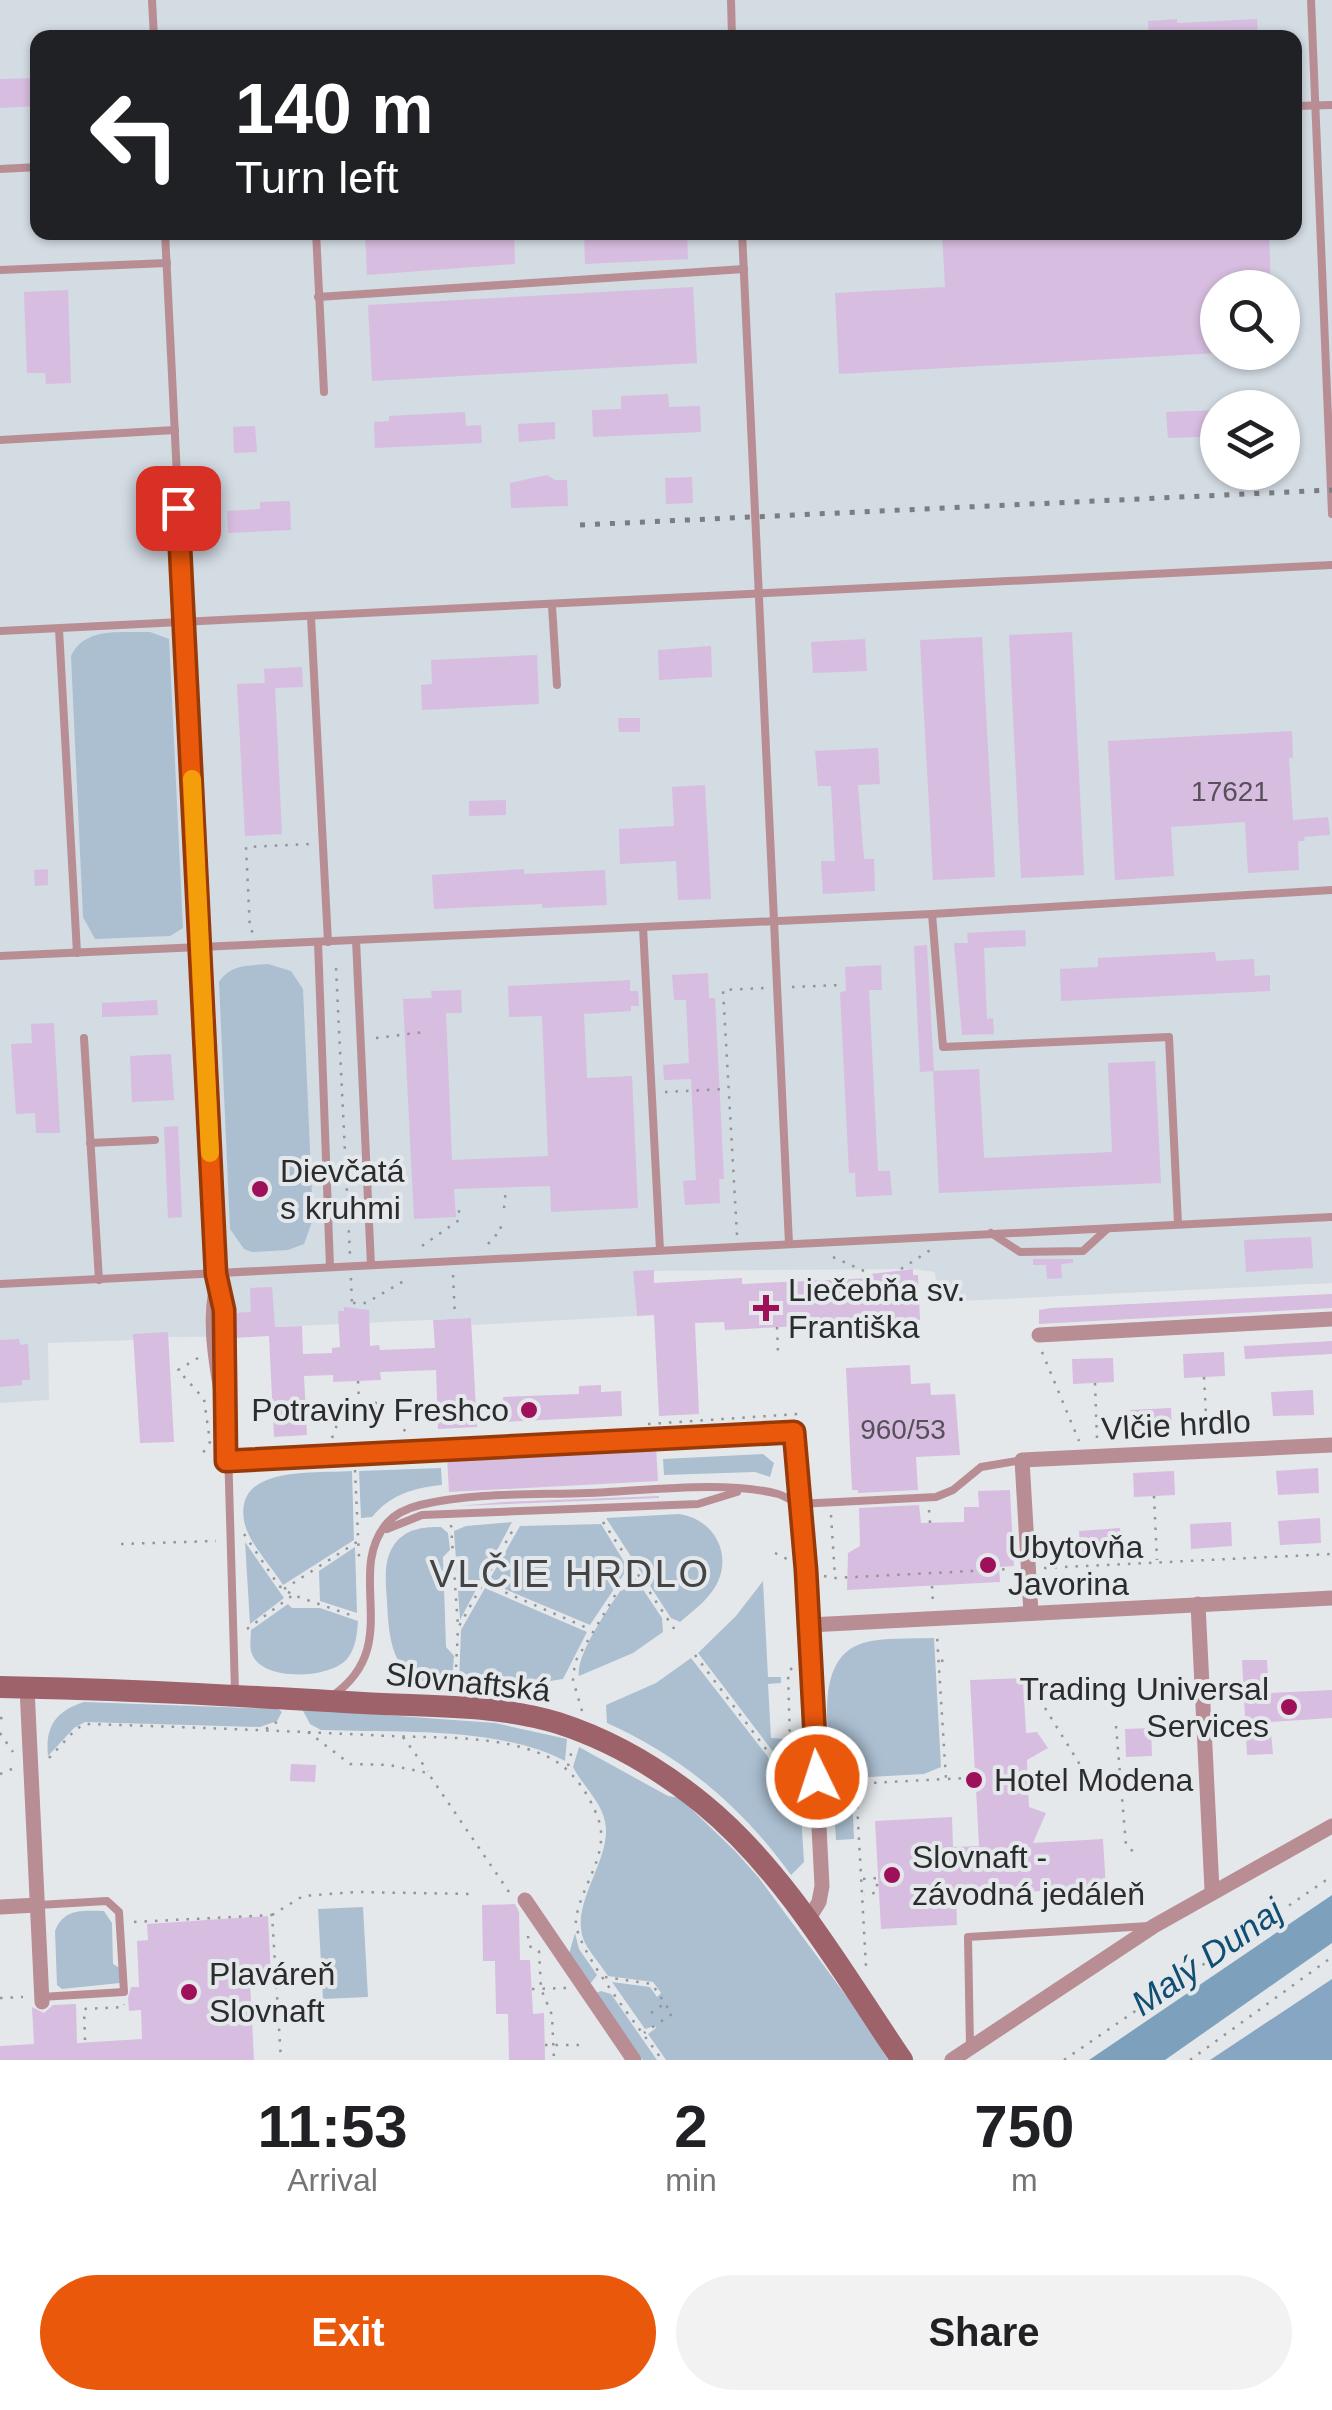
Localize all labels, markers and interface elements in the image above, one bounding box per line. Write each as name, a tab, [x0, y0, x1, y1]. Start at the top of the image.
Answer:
icon: left	[70, 70, 200, 200]
text: 140 m	[235, 70, 433, 148]
text: Turn left	[235, 152, 398, 203]
map controls	[1200, 270, 1300, 490]
button: search	[1200, 270, 1300, 370]
button: layers	[1200, 390, 1300, 490]
pin	[136, 466, 221, 551]
icon: arrive	[151, 481, 206, 536]
house number: 17621	[1191, 776, 1269, 807]
place label: Dievčatá s kruhmi	[280, 1153, 405, 1226]
marker: Dievčatá s kruhmi	[249, 1178, 271, 1200]
place label: Liečebňa sv. Františka	[788, 1272, 965, 1345]
marker: Liečebňa sv. Františka	[753, 1295, 779, 1321]
place label: Potraviny Freshco	[251, 1392, 509, 1428]
marker: Potraviny Freshco	[518, 1399, 540, 1421]
street label: Vlčie hrdlo	[1100, 1403, 1252, 1447]
house number: 960/53	[860, 1414, 946, 1445]
place label: Ubytovňa Javorina	[1008, 1529, 1143, 1602]
district label: VLČIE HRDLO	[430, 1552, 710, 1595]
marker: Ubytovňa Javorina	[977, 1554, 999, 1576]
street label: Slovnaftská	[384, 1655, 552, 1709]
place label: Trading Universal Services	[1019, 1671, 1269, 1744]
marker: Trading Universal Services	[1278, 1696, 1300, 1718]
position arrow	[765, 1725, 869, 1829]
place label: Hotel Modena	[994, 1762, 1193, 1798]
marker: Hotel Modena	[963, 1769, 985, 1791]
place label: Slovnaft - závodná jedáleň	[912, 1839, 1145, 1912]
marker: Slovnaft - závodná jedáleň	[881, 1864, 903, 1886]
water label: Malý Dunaj	[1124, 1890, 1291, 2023]
place label: Plaváreň Slovnaft	[209, 1956, 335, 2029]
marker: Plaváreň Slovnaft	[178, 1981, 200, 2003]
text: 11:53	[258, 2093, 408, 2160]
text: 2	[674, 2093, 708, 2160]
text: 750	[974, 2093, 1074, 2160]
text: Arrival	[287, 2162, 378, 2198]
text: min	[665, 2162, 717, 2198]
text: m	[1011, 2162, 1038, 2198]
button: Exit	[40, 2275, 656, 2390]
button: Share	[676, 2275, 1292, 2390]

